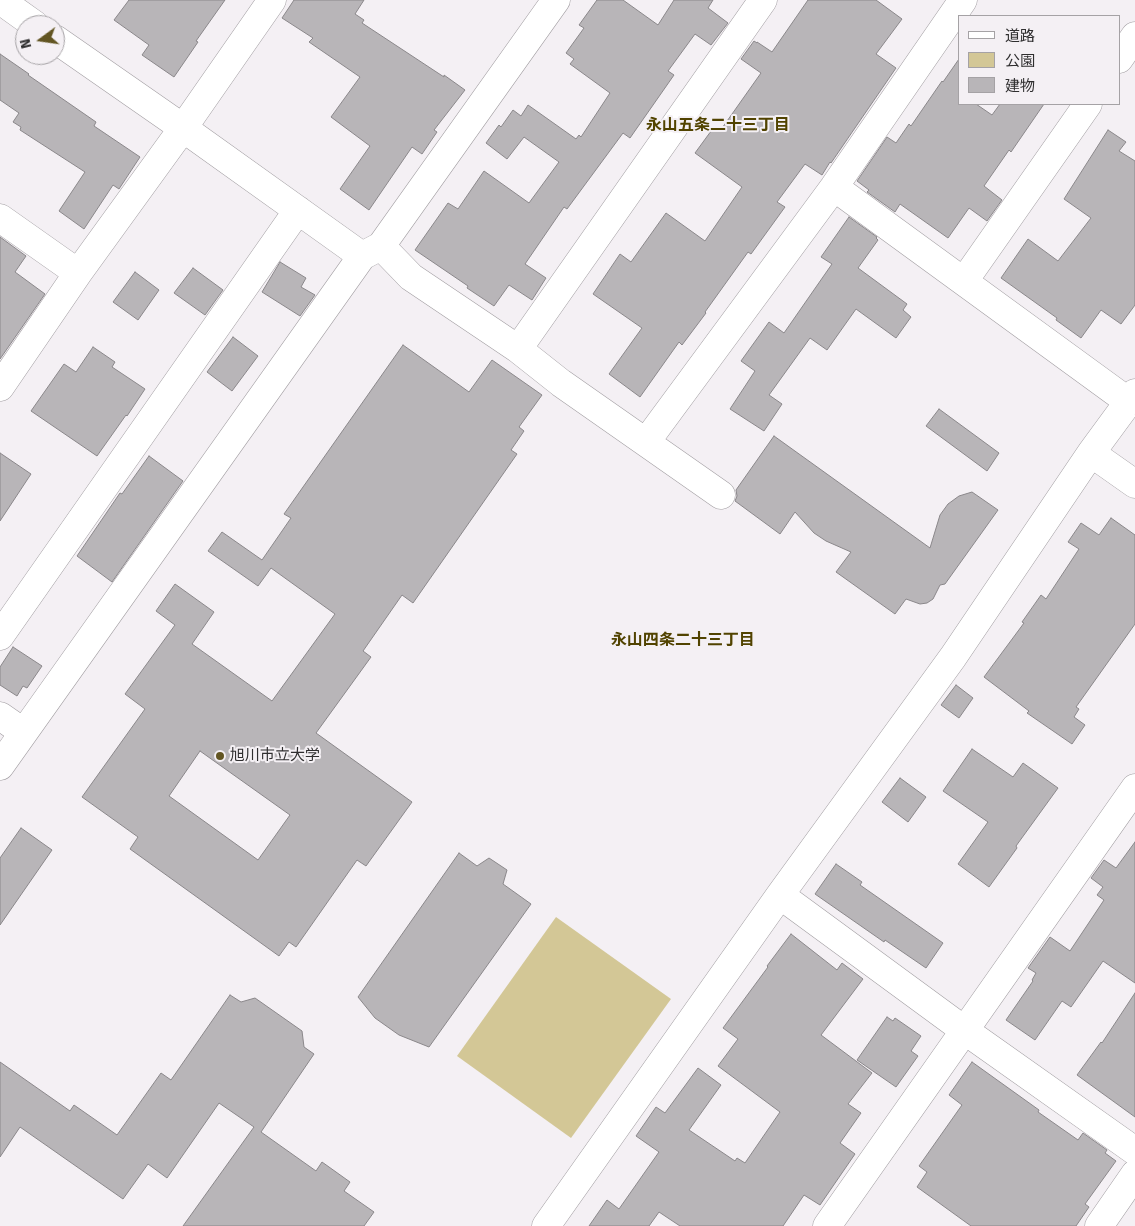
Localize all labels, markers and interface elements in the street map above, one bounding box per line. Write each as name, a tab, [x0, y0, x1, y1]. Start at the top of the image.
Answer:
north arrow	[15, 15, 65, 65]
legend	[958, 15, 1120, 105]
text: 道路	[1005, 27, 1035, 45]
text: N	[17, 37, 35, 50]
text: 公園	[1005, 52, 1035, 70]
text: 建物	[1005, 77, 1035, 95]
district label: 永山五条二十三丁目	[646, 116, 790, 136]
district label: 永山四条二十三丁目	[611, 631, 755, 651]
place label: 旭川市立大学	[230, 747, 320, 765]
marker: 旭川市立大学	[214, 750, 226, 762]

